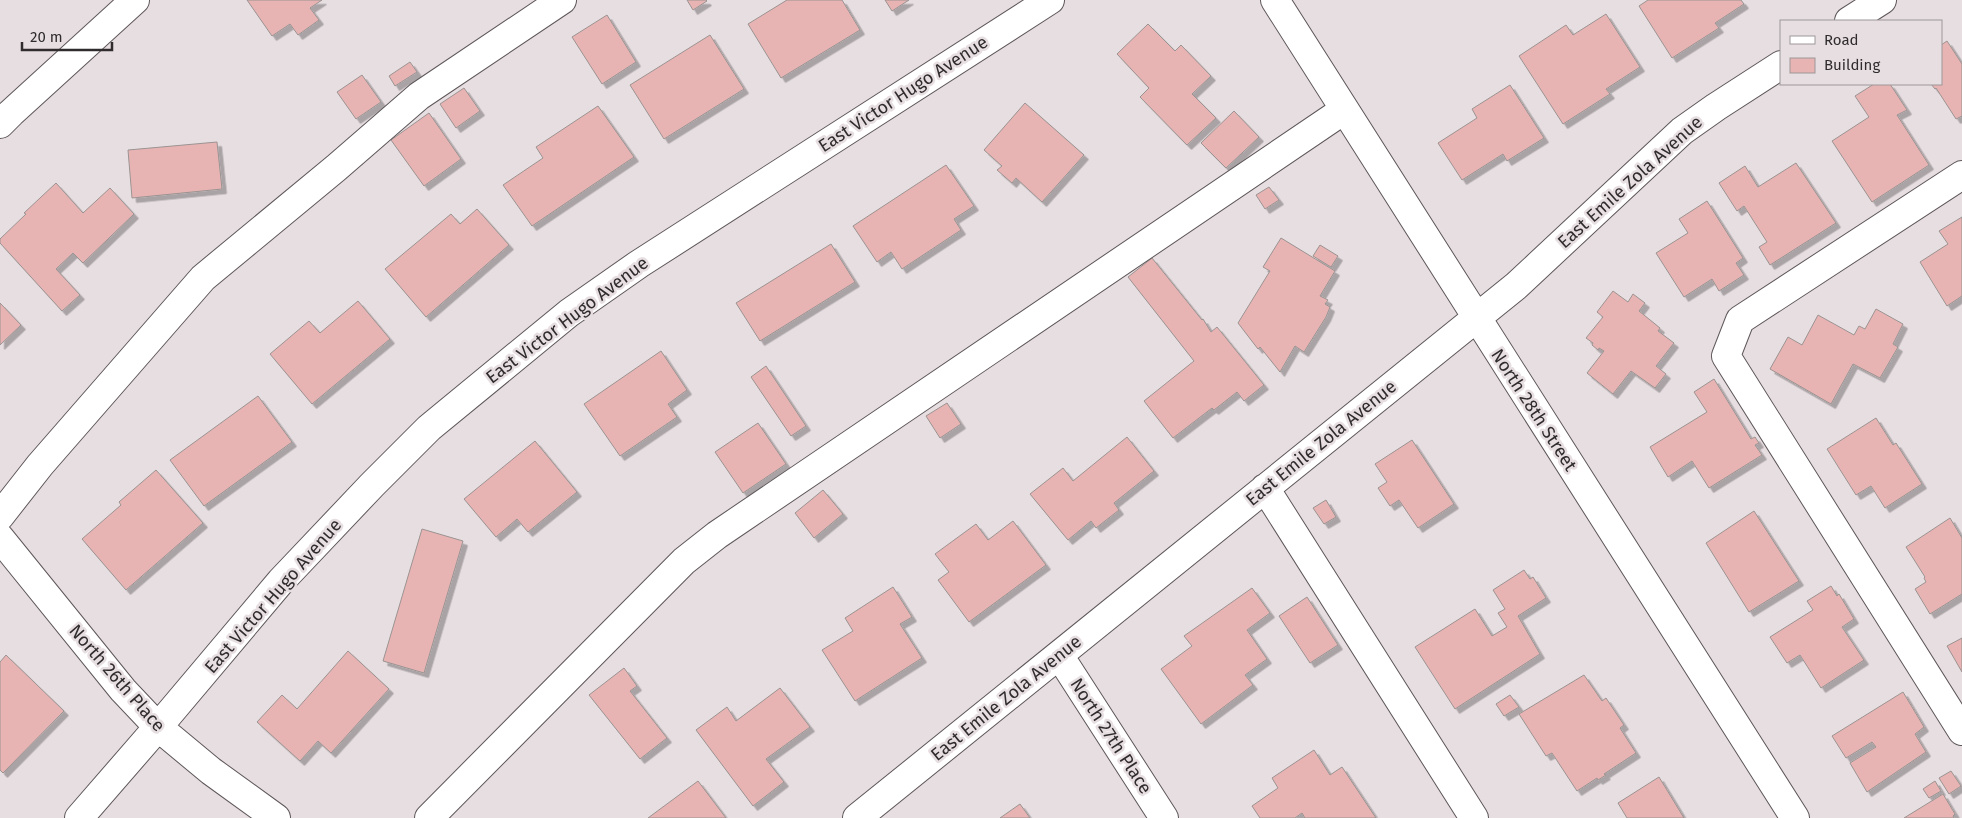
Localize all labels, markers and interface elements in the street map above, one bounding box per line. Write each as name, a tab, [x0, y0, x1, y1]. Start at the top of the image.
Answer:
scale bar	[22, 20, 112, 52]
legend	[1780, 20, 1942, 85]
text: 20 m	[30, 28, 63, 46]
street label: East Victor Hugo Avenue	[814, 31, 992, 157]
text: Road	[1824, 31, 1859, 49]
text: Building	[1824, 56, 1880, 74]
street label: East Emile Zola Avenue	[1553, 111, 1707, 253]
street label: East Victor Hugo Avenue	[481, 252, 653, 388]
street label: North 28th Street	[1486, 345, 1582, 476]
street label: East Emile Zola Avenue	[1241, 375, 1401, 511]
street label: East Victor Hugo Avenue	[200, 514, 346, 678]
street label: North 26th Place	[64, 620, 170, 736]
street label: East Emile Zola Avenue	[926, 630, 1086, 766]
street label: North 27th Place	[1065, 674, 1157, 798]

